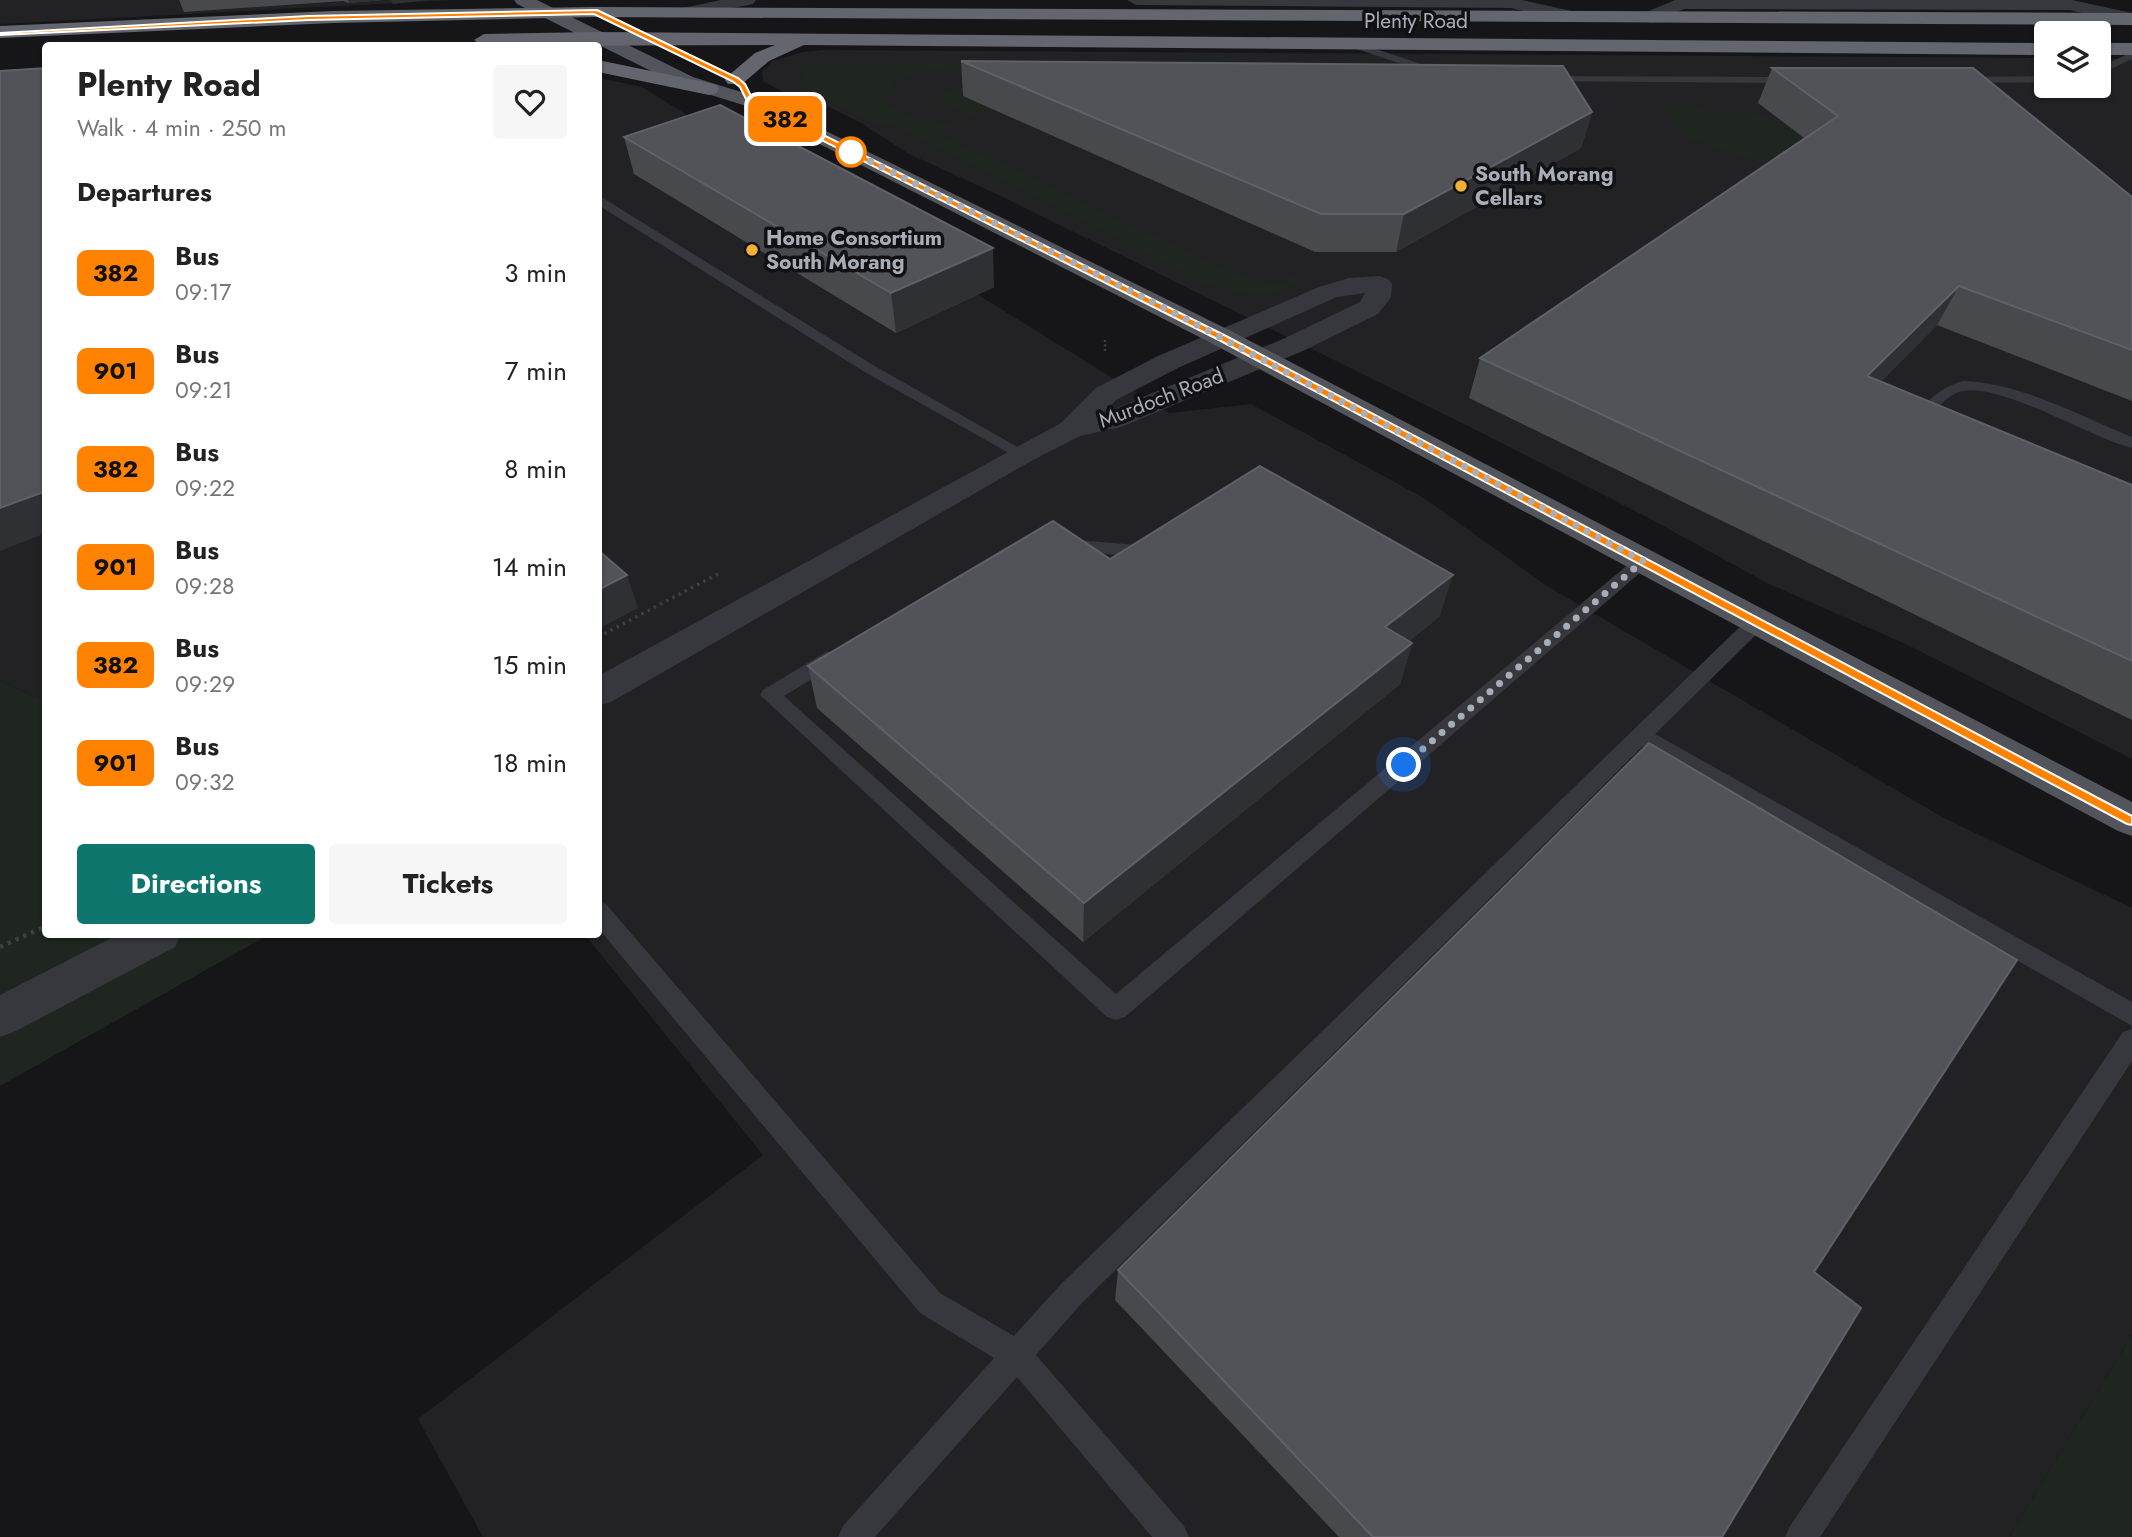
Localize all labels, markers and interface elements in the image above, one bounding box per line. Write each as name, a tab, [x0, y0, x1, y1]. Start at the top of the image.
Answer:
street label: Plenty Road	[1364, 6, 1468, 36]
map controls	[2034, 21, 2111, 98]
button: layers	[2034, 21, 2111, 98]
text: Plenty Road	[77, 61, 261, 108]
button: heart	[493, 65, 567, 139]
line badge: 382	[745, 96, 825, 142]
text: 382	[762, 101, 808, 136]
text: Walk · 4 min · 250 m	[77, 111, 286, 145]
unlabelled marker	[836, 137, 866, 167]
place label: South Morang Cellars	[1475, 159, 1613, 213]
text: Departures	[77, 173, 212, 211]
marker: South Morang Cellars	[1453, 178, 1469, 194]
place label: Home Consortium South Morang	[766, 223, 942, 277]
text: Bus	[175, 237, 219, 275]
marker: Home Consortium South Morang	[744, 242, 760, 258]
text: 3 min	[504, 254, 567, 292]
text: 382	[93, 255, 138, 290]
text: 09:17	[175, 275, 231, 309]
text: Bus	[175, 335, 219, 373]
text: 7 min	[505, 352, 567, 390]
text: 901	[93, 353, 138, 388]
street label: Murdoch Road	[1094, 360, 1228, 436]
text: 09:21	[175, 373, 232, 407]
text: Bus	[175, 433, 219, 471]
text: 8 min	[504, 450, 567, 488]
text: 382	[93, 451, 138, 486]
text: 09:22	[175, 471, 235, 505]
text: Bus	[175, 531, 219, 569]
text: 14 min	[492, 548, 567, 586]
text: 901	[93, 549, 138, 584]
text: 09:28	[175, 569, 235, 603]
text: Bus	[175, 629, 219, 667]
text: 15 min	[492, 646, 567, 684]
text: 382	[93, 647, 138, 682]
text: 09:29	[175, 667, 235, 701]
text: Bus	[175, 727, 219, 765]
text: 18 min	[493, 744, 567, 782]
text: 901	[93, 745, 138, 780]
your location	[1386, 747, 1421, 782]
text: 09:32	[175, 765, 235, 799]
button: Directions	[77, 844, 315, 924]
button: Tickets	[329, 844, 567, 924]

